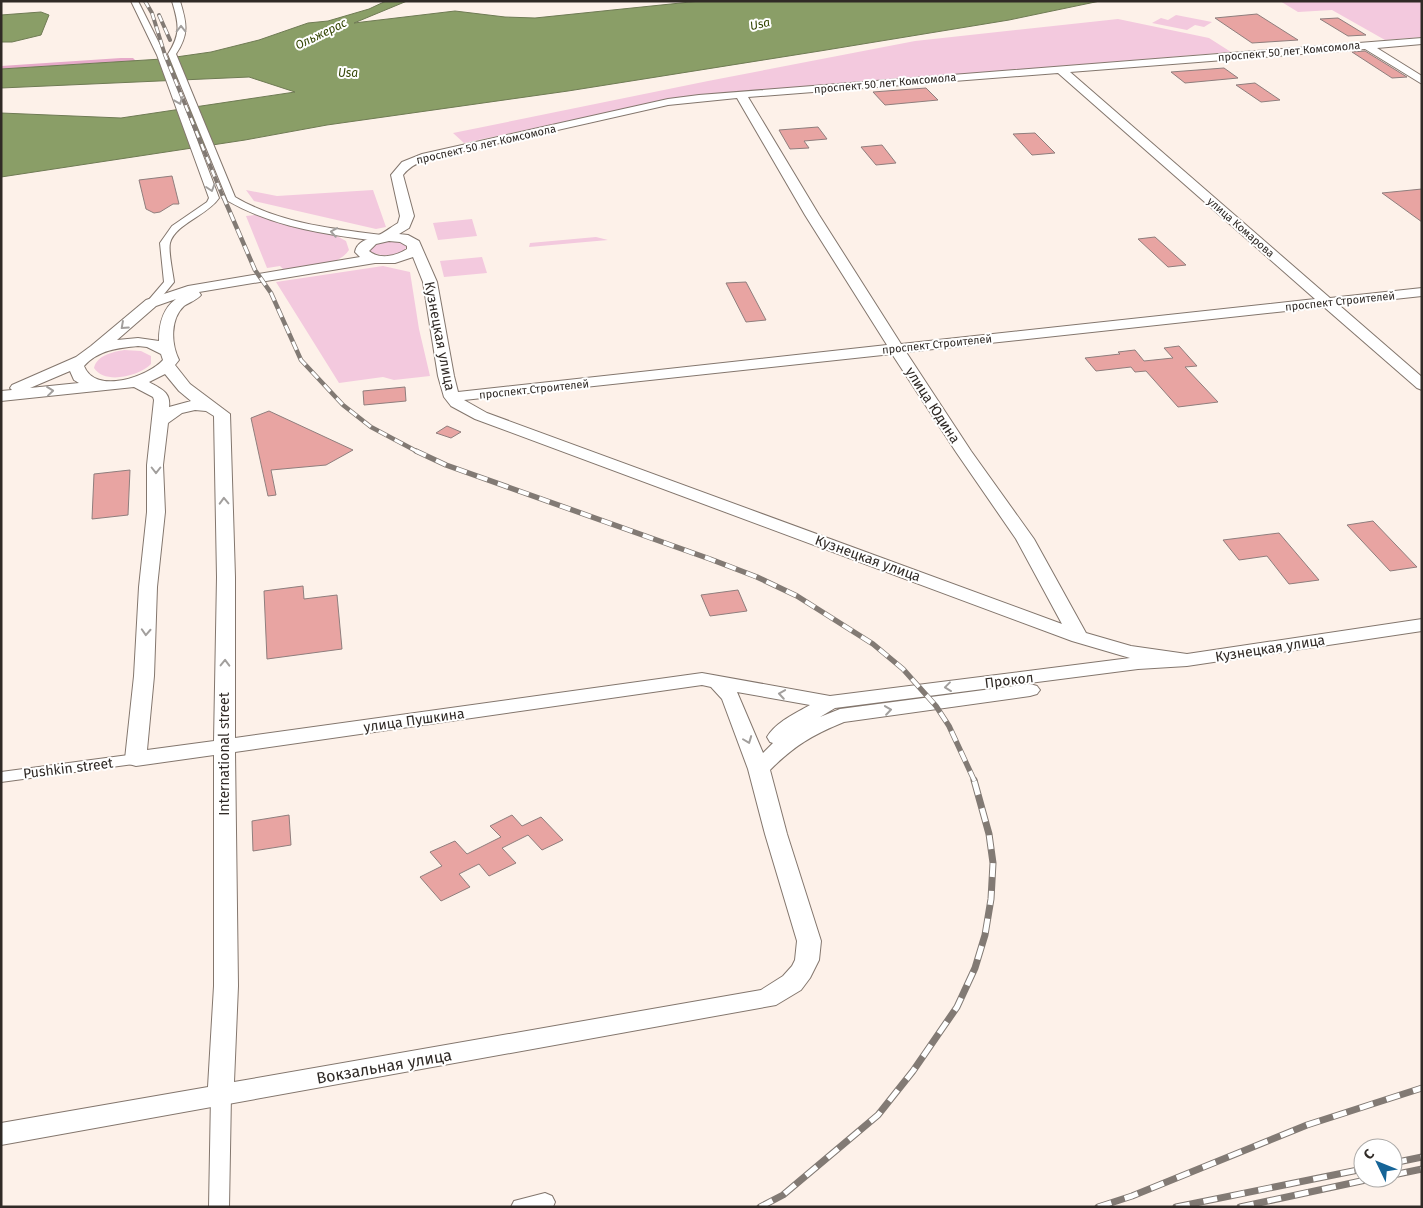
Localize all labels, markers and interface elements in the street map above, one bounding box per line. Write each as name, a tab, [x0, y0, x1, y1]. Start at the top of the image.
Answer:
water label: Ольжерас	[293, 15, 349, 52]
water label: Usa	[749, 15, 772, 33]
one-way arrow	[176, 25, 186, 32]
street label: проспект 50 лет Комсомола	[1217, 39, 1361, 64]
water label: Usa	[338, 66, 358, 80]
street label: проспект 50 лет Комсомола	[813, 71, 957, 96]
one-way arrow	[173, 96, 183, 105]
street label: проспект 50 лет Комсомола	[415, 122, 557, 167]
one-way arrow	[206, 184, 216, 192]
street label: улица Комарова	[1204, 195, 1277, 260]
one-way arrow	[329, 227, 338, 237]
street label: Кузнецкая улица	[421, 280, 458, 392]
street label: проспект Строителей	[1284, 289, 1396, 314]
one-way arrow	[120, 320, 129, 329]
street label: проспект Строителей	[881, 332, 993, 357]
street label: улица Юдина	[902, 364, 963, 447]
street label: проспект Строителей	[478, 377, 590, 402]
one-way arrow	[46, 386, 54, 397]
one-way arrow	[151, 466, 161, 474]
one-way arrow	[219, 496, 230, 504]
street label: Кузнецкая улица	[813, 531, 923, 585]
one-way arrow	[140, 628, 151, 636]
street label: Кузнецкая улица	[1214, 631, 1326, 666]
one-way arrow	[220, 659, 230, 666]
street label: Прокол	[984, 669, 1035, 692]
one-way arrow	[943, 681, 951, 692]
one-way arrow	[778, 689, 786, 699]
street label: International street	[216, 691, 233, 816]
street label: улица Пушкина	[362, 705, 466, 736]
one-way arrow	[884, 705, 893, 715]
one-way arrow	[742, 735, 752, 744]
street label: Pushkin street	[22, 754, 115, 782]
street label: Вокзальная улица	[315, 1045, 453, 1088]
north arrow	[1353, 1138, 1403, 1188]
text: С	[1360, 1146, 1378, 1163]

